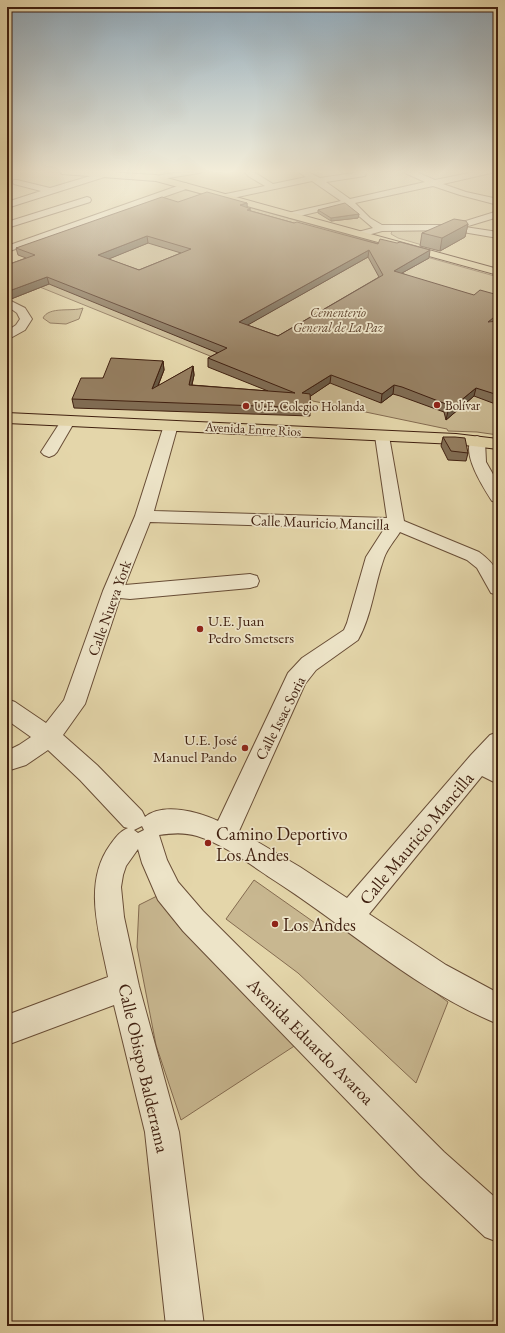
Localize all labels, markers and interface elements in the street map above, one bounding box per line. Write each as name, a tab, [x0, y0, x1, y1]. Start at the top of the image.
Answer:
park label: Cementerio General de La Paz	[293, 304, 384, 336]
place label: Bolívar	[445, 397, 481, 414]
place label: U.E. Colegio Holanda	[254, 398, 366, 415]
marker: Bolívar	[432, 400, 442, 410]
marker: U.E. Colegio Holanda	[241, 401, 251, 411]
street label: Avenida Entre Rios	[203, 418, 302, 440]
street label: Calle Mauricio Mancilla	[250, 510, 390, 534]
street label: Calle Nueva York	[83, 557, 135, 658]
place label: U.E. Juan Pedro Smetsers	[208, 611, 294, 647]
marker: U.E. Juan Pedro Smetsers	[195, 624, 205, 634]
street label: Calle Issac Soria	[251, 673, 309, 763]
place label: U.E. José Manuel Pando	[153, 730, 237, 766]
marker: U.E. José Manuel Pando	[240, 743, 250, 753]
street label: Calle Mauricio Mancilla	[354, 766, 479, 909]
place label: Camino Deportivo Los Andes	[216, 822, 348, 866]
marker: Camino Deportivo Los Andes	[203, 838, 213, 848]
place label: Los Andes	[283, 913, 356, 936]
marker: Los Andes	[270, 919, 280, 929]
street label: Avenida Eduardo Avaroa	[242, 972, 380, 1110]
street label: Calle Obispo Balderrama	[113, 981, 175, 1156]

